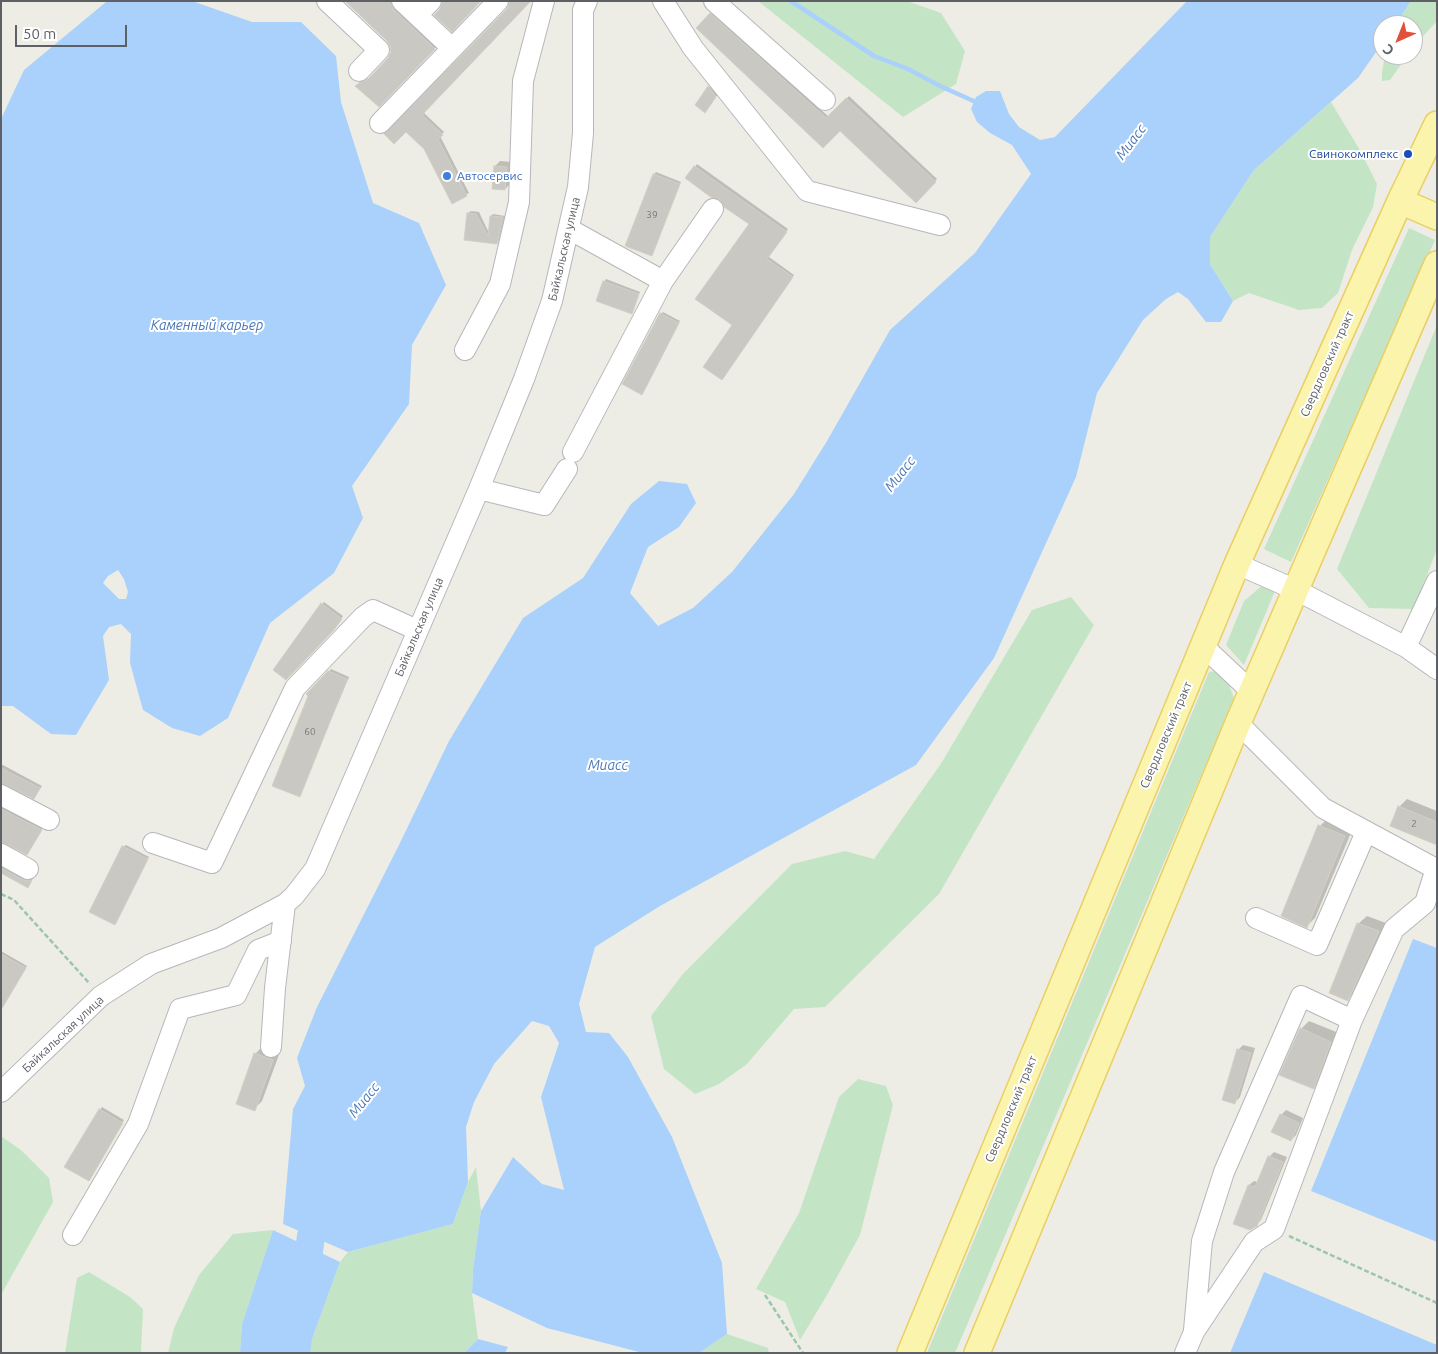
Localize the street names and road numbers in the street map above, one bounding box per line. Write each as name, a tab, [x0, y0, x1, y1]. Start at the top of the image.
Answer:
street label: Байкальская улица	[545, 196, 583, 302]
street label: Свердловский тракт	[1297, 309, 1357, 419]
street label: Байкальская улица	[392, 575, 446, 679]
street label: Свердловский тракт	[1137, 680, 1195, 790]
street label: Байкальская улица	[19, 993, 107, 1075]
street label: Свердловский тракт	[982, 1054, 1040, 1164]

